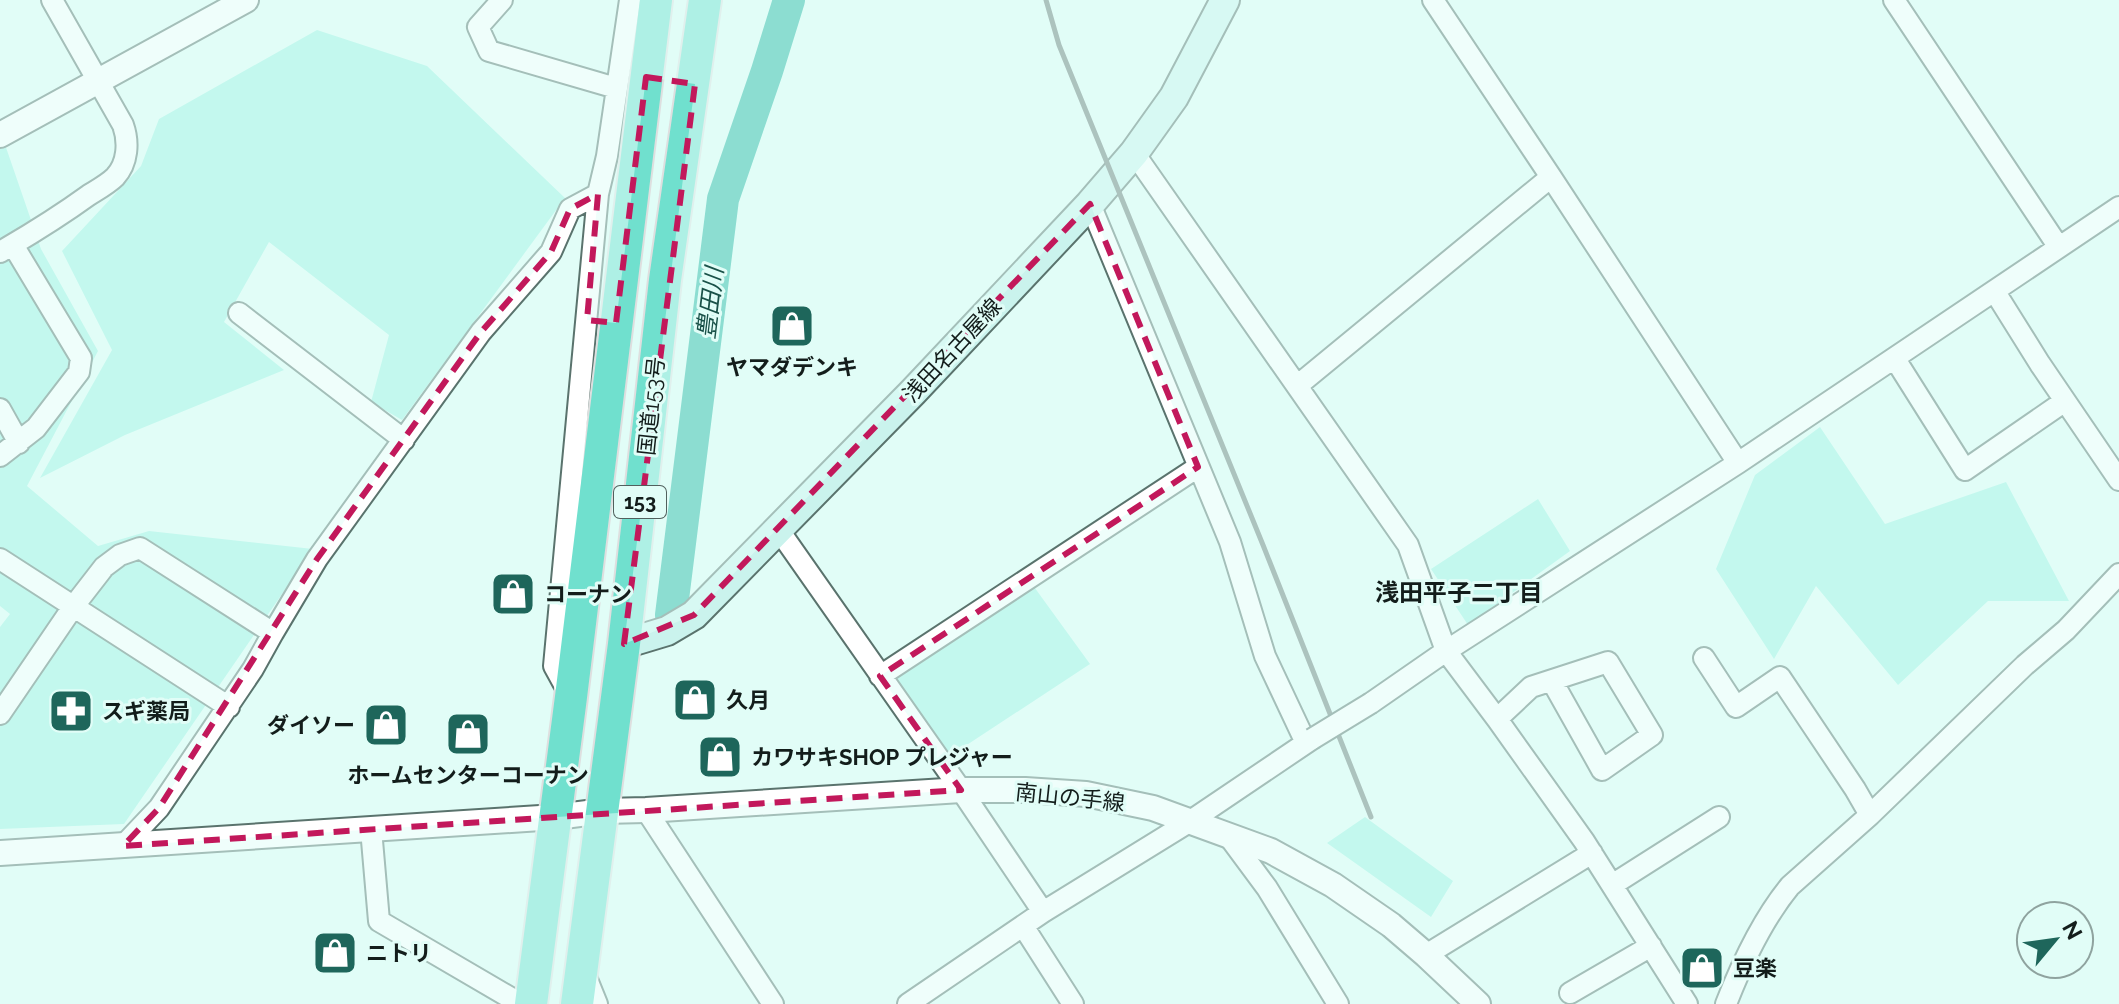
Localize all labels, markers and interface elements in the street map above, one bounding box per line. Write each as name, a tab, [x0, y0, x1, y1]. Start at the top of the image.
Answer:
water label: 豊田川	[691, 263, 729, 340]
street label: 浅田名古屋線	[897, 293, 1007, 407]
shop icon: ヤマダデンキ	[768, 302, 816, 350]
place label: ヤマダデンキ	[726, 354, 858, 380]
street label: 国道153号	[633, 355, 669, 457]
road number: 153	[614, 486, 666, 518]
shop icon: コーナン	[489, 570, 537, 618]
district label: 浅田平子二丁目	[1375, 578, 1543, 607]
place label: コーナン	[544, 581, 632, 607]
shop icon: 久月	[671, 676, 719, 724]
pharmacy icon: スギ薬局	[47, 687, 95, 735]
place label: 久月	[726, 687, 770, 713]
place label: スギ薬局	[102, 698, 190, 724]
shop icon: ダイソー	[362, 701, 410, 749]
shop icon: ホームセンターコーナン	[444, 710, 492, 758]
place label: ダイソー	[267, 712, 355, 738]
shop icon: カワサキSHOP プレジャー	[696, 733, 744, 781]
place label: カワサキSHOP プレジャー	[751, 744, 1013, 770]
place label: ホームセンターコーナン	[347, 762, 589, 788]
street label: 南山の手線	[1014, 778, 1126, 816]
north arrow	[2015, 900, 2095, 980]
text: N	[2057, 917, 2088, 944]
shop icon: ニトリ	[311, 929, 359, 977]
place label: ニトリ	[366, 940, 432, 966]
shop icon: 豆楽	[1678, 944, 1726, 992]
place label: 豆楽	[1733, 955, 1777, 981]

